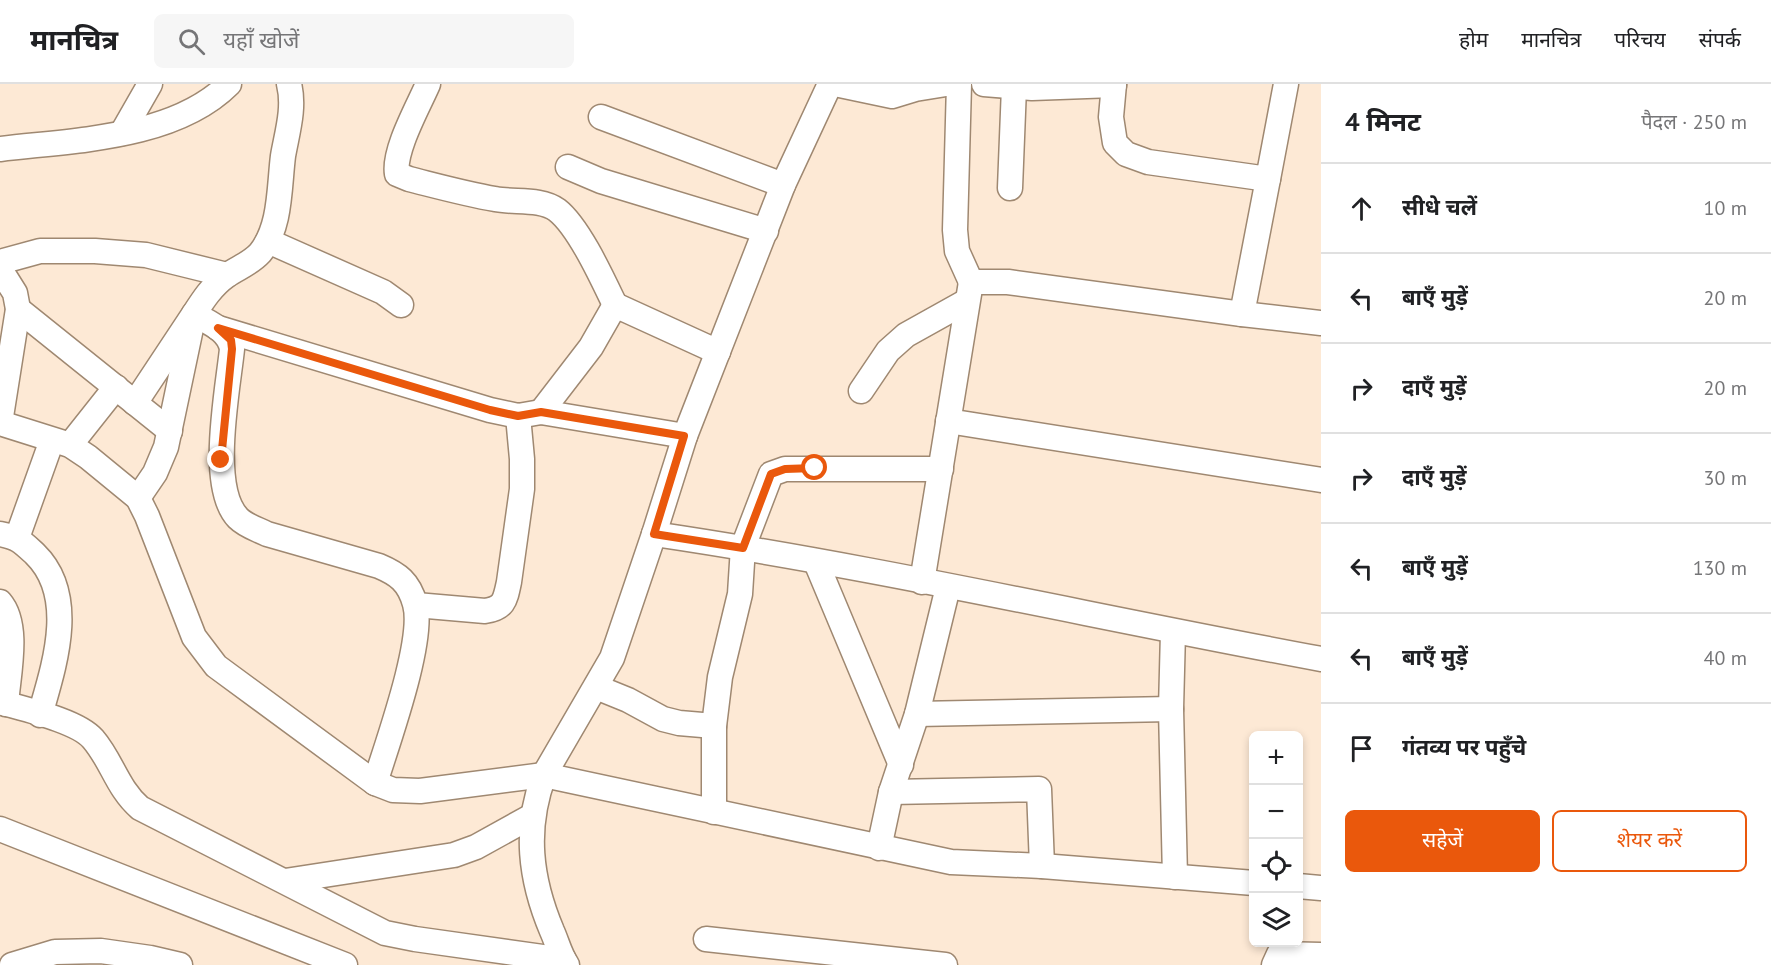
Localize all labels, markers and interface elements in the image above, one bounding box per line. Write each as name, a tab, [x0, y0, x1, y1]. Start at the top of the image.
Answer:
search box	[154, 14, 574, 68]
text: मानचित्र	[30, 21, 118, 58]
icon: search	[175, 25, 208, 58]
text: यहाँ खोजें	[223, 26, 299, 54]
text: होम	[1459, 26, 1488, 53]
text: मानचित्र	[1521, 26, 1581, 53]
text: परिचय	[1614, 26, 1666, 53]
text: संपर्क	[1699, 26, 1741, 53]
text: 4 मिनट	[1345, 105, 1421, 138]
text: पैदल · 250 m	[1641, 109, 1747, 135]
icon: ahead	[1345, 192, 1378, 225]
text: सीधे चलें	[1402, 193, 1477, 221]
text: 10 m	[1704, 195, 1747, 221]
icon: left	[1345, 282, 1378, 315]
text: बाएँ मुड़ें	[1402, 283, 1468, 311]
text: 20 m	[1704, 285, 1747, 311]
icon: right	[1345, 372, 1378, 405]
text: दाएँ मुड़ें	[1402, 373, 1467, 401]
text: 20 m	[1704, 375, 1747, 401]
route end	[207, 446, 233, 472]
route start	[801, 454, 827, 480]
icon: right	[1345, 462, 1378, 495]
text: दाएँ मुड़ें	[1402, 463, 1467, 491]
text: 30 m	[1704, 465, 1747, 491]
icon: left	[1345, 552, 1378, 585]
text: बाएँ मुड़ें	[1402, 553, 1468, 581]
text: 130 m	[1693, 555, 1747, 581]
icon: left	[1345, 642, 1378, 675]
text: बाएँ मुड़ें	[1402, 643, 1468, 671]
text: 40 m	[1704, 645, 1747, 671]
map controls	[1249, 731, 1303, 947]
button: +	[1249, 731, 1303, 785]
icon: arrive	[1345, 732, 1378, 765]
text: गंतव्य पर पहुँचे	[1402, 733, 1526, 761]
button: −	[1249, 785, 1303, 839]
button: सहेजें	[1345, 810, 1540, 872]
button: शेयर करें	[1552, 810, 1747, 872]
button: locate	[1249, 839, 1303, 893]
button: layers	[1249, 893, 1303, 947]

